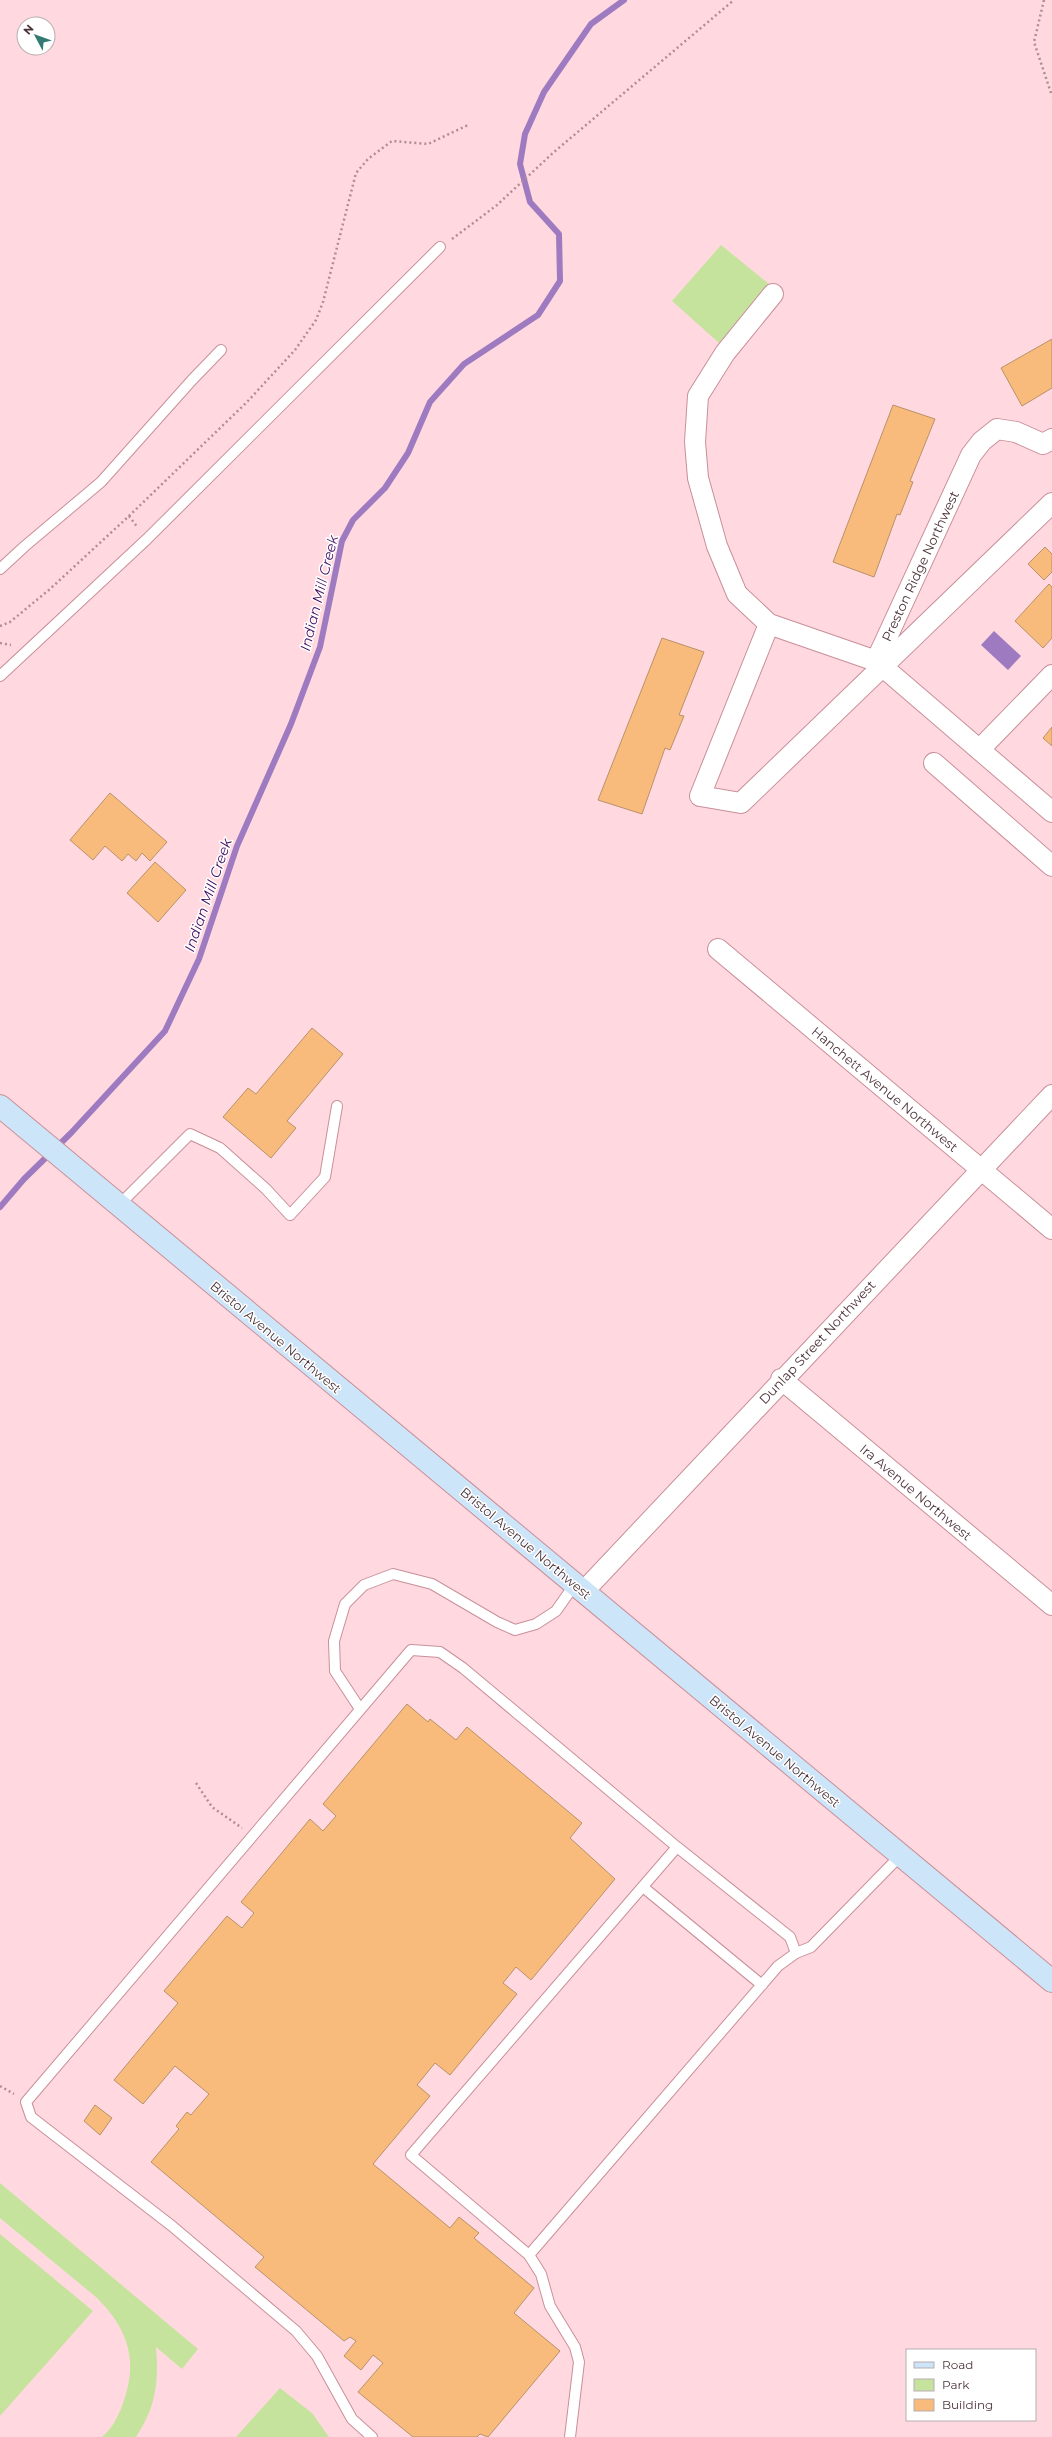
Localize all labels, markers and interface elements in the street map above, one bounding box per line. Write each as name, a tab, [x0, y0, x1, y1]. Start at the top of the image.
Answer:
north arrow	[16, 16, 56, 56]
text: N	[20, 21, 37, 37]
street label: Preston Ridge Northwest	[878, 488, 962, 644]
water label: Indian Mill Creek	[296, 533, 342, 653]
water label: Indian Mill Creek	[180, 835, 236, 954]
street label: Hanchett Avenue Northwest	[809, 1023, 961, 1155]
street label: Bristol Avenue Northwest	[207, 1277, 345, 1397]
street label: Dunlap Street Northwest	[756, 1277, 878, 1407]
street label: Ira Avenue Northwest	[857, 1441, 975, 1543]
street label: Bristol Avenue Northwest	[457, 1483, 595, 1603]
street label: Bristol Avenue Northwest	[706, 1691, 844, 1811]
legend	[906, 2349, 1036, 2421]
text: Road	[942, 2357, 973, 2372]
text: Park	[942, 2377, 970, 2392]
text: Building	[942, 2397, 993, 2412]

